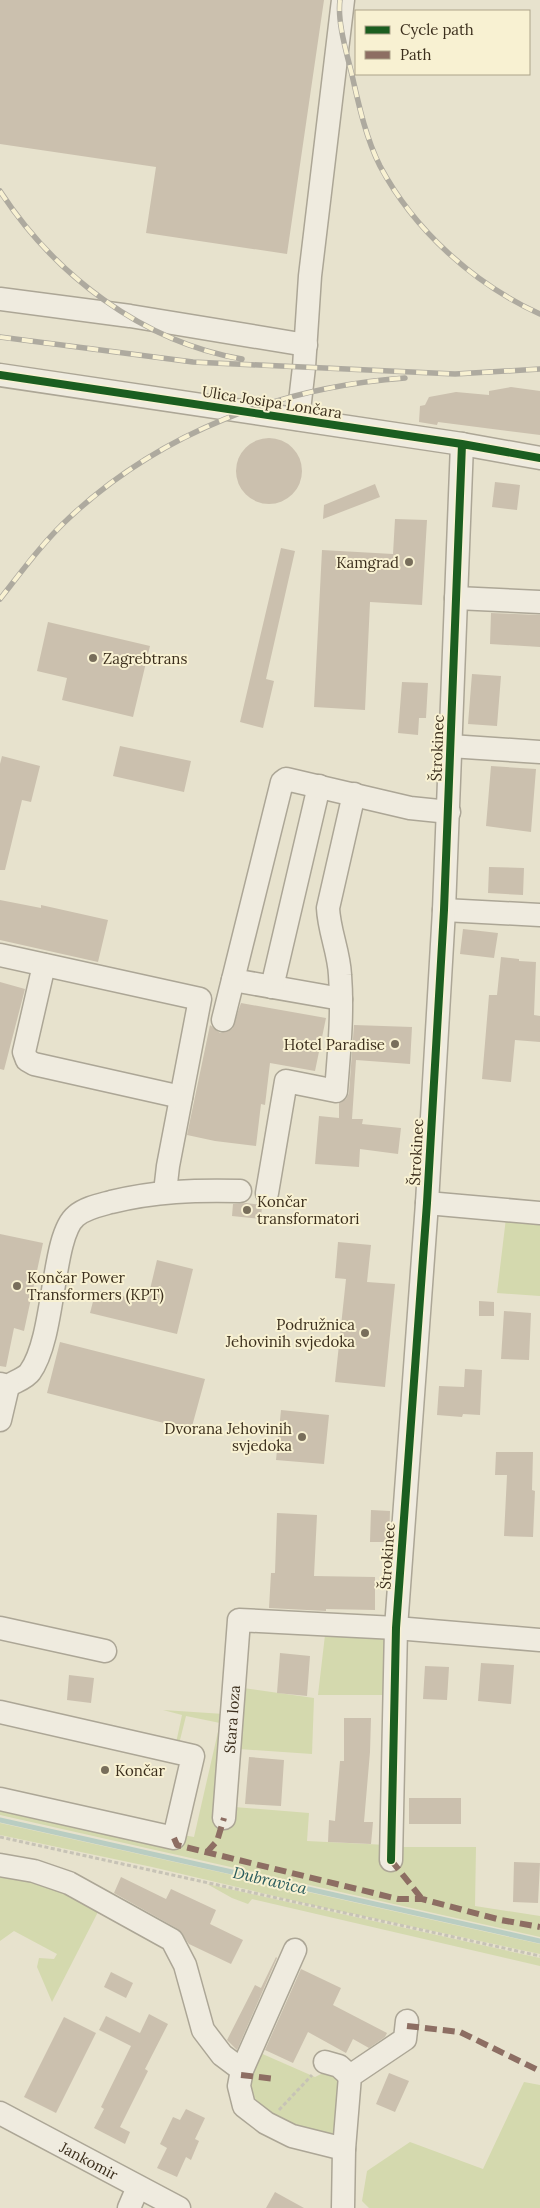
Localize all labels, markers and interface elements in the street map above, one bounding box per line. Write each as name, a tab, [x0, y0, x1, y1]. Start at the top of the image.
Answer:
legend	[355, 10, 530, 75]
text: Cycle path	[400, 20, 474, 39]
text: Path	[400, 45, 431, 64]
street label: Ulica Josipa Lončara	[201, 382, 344, 423]
place label: Kamgrad	[336, 553, 399, 572]
marker: Kamgrad	[403, 556, 415, 568]
place label: Zagrebtrans	[103, 649, 187, 668]
marker: Zagrebtrans	[87, 652, 99, 664]
street label: Štrokinec	[426, 714, 448, 782]
place label: Hotel Paradise	[284, 1035, 385, 1054]
marker: Hotel Paradise	[389, 1038, 401, 1050]
street label: Štrokinec	[405, 1118, 427, 1186]
place label: Končar transformatori	[257, 1192, 360, 1228]
marker: Končar transformatori	[241, 1204, 253, 1216]
place label: Končar Power Transformers (KPT)	[27, 1268, 164, 1305]
marker: Končar Power Transformers (KPT)	[11, 1280, 23, 1292]
place label: Podružnica Jehovinih svjedoka	[225, 1315, 355, 1351]
marker: Podružnica Jehovinih svjedoka	[359, 1327, 371, 1339]
place label: Dvorana Jehovinih svjedoka	[164, 1419, 292, 1455]
marker: Dvorana Jehovinih svjedoka	[296, 1431, 308, 1443]
street label: Štrokinec	[375, 1522, 399, 1590]
street label: Stara loza	[219, 1684, 244, 1754]
place label: Končar	[115, 1761, 166, 1780]
marker: Končar	[99, 1764, 111, 1776]
water label: Dubravica	[231, 1862, 309, 1898]
street label: Jankomir	[56, 2137, 122, 2184]

